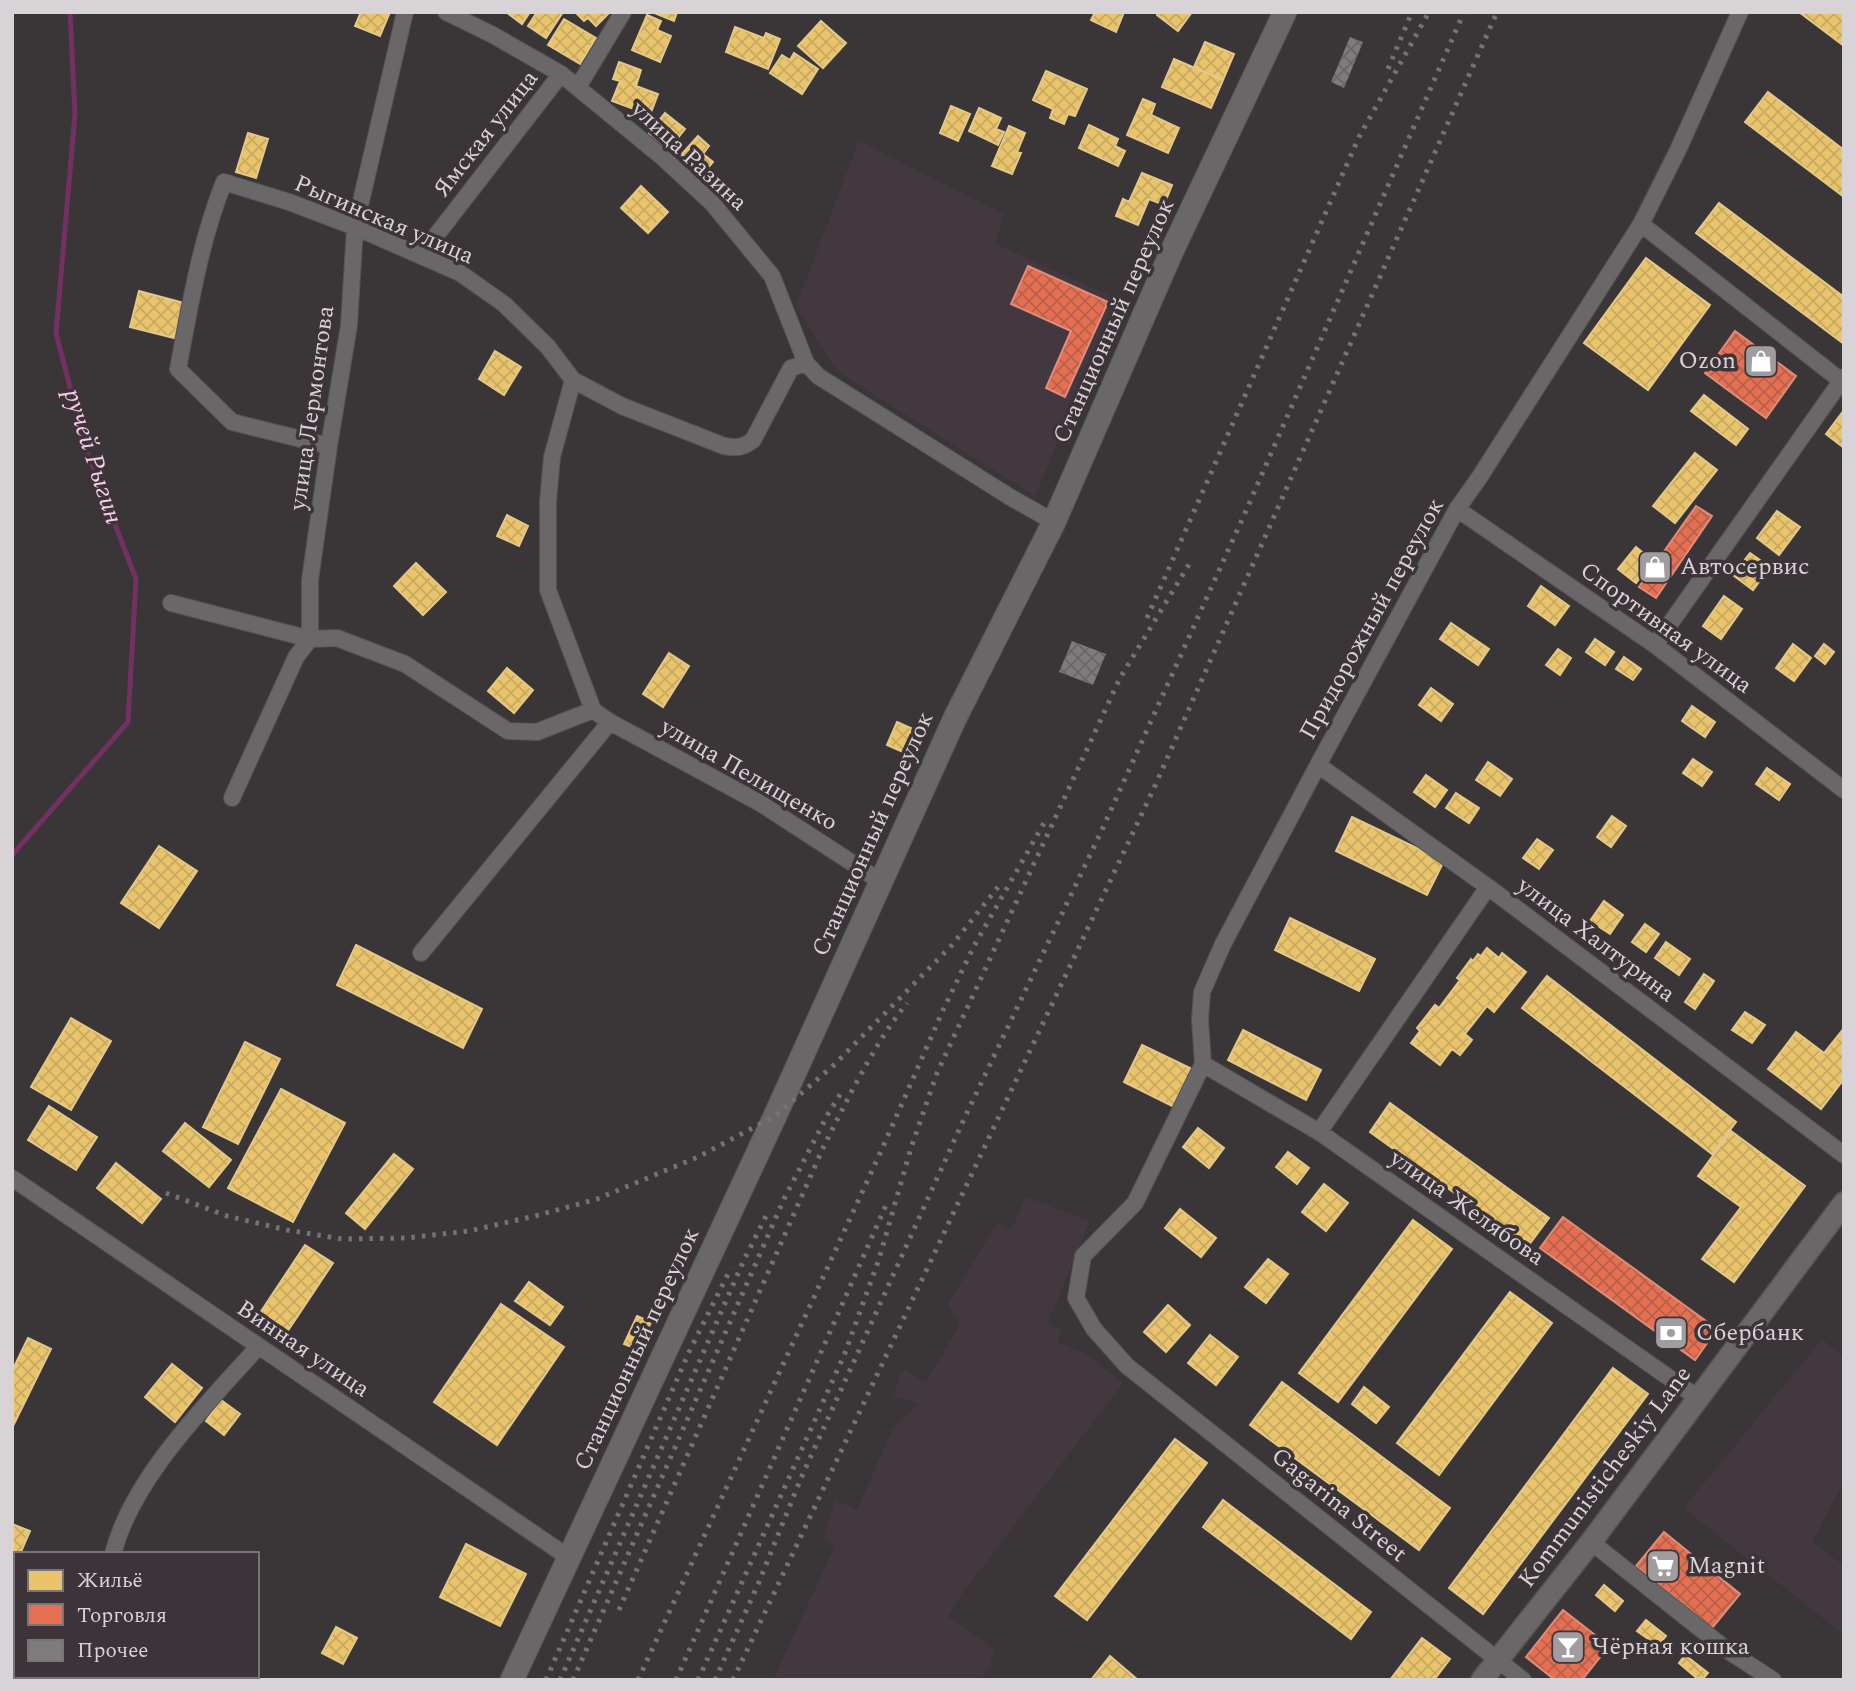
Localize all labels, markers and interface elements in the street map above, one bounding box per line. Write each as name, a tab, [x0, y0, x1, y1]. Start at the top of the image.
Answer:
street label: Ямская улица	[425, 62, 548, 206]
street label: улица Разина	[622, 92, 756, 220]
street label: Рыгинская улица	[288, 166, 480, 274]
street label: Станционный переулок	[1044, 193, 1184, 449]
street label: улица Лермонтова	[280, 303, 344, 514]
shop icon: Ozon	[1742, 342, 1780, 380]
place label: Ozon	[1678, 343, 1736, 379]
water label: ручей Рыгин	[52, 382, 134, 529]
street label: Придорожный переулок	[1290, 491, 1454, 747]
shop icon: Автосервис	[1636, 548, 1674, 586]
place label: Автосервис	[1680, 549, 1810, 585]
street label: Спортивная улица	[1572, 553, 1760, 703]
street label: Станционный переулок	[803, 706, 943, 962]
street label: улица Пелищенко	[653, 709, 845, 841]
street label: улица Халтурина	[1508, 868, 1683, 1012]
street label: улица Желябова	[1381, 1140, 1552, 1275]
street label: Станционный переулок	[565, 1221, 709, 1477]
street label: Винная улица	[229, 1291, 377, 1407]
bank icon: Сбербанк	[1652, 1314, 1690, 1352]
place label: Сбербанк	[1696, 1315, 1804, 1351]
street label: Kommunisticheskiy Lane	[1509, 1358, 1701, 1596]
street label: Gagarina Street	[1263, 1439, 1415, 1571]
supermarket icon: Magnit	[1644, 1547, 1682, 1585]
place label: Magnit	[1688, 1548, 1765, 1584]
legend	[14, 1552, 259, 1678]
text: Жильё	[77, 1565, 143, 1597]
text: Торговля	[77, 1600, 167, 1632]
bar icon: Чёрная кошка	[1549, 1628, 1587, 1666]
place label: Чёрная кошка	[1592, 1629, 1750, 1665]
text: Прочее	[77, 1635, 148, 1667]

